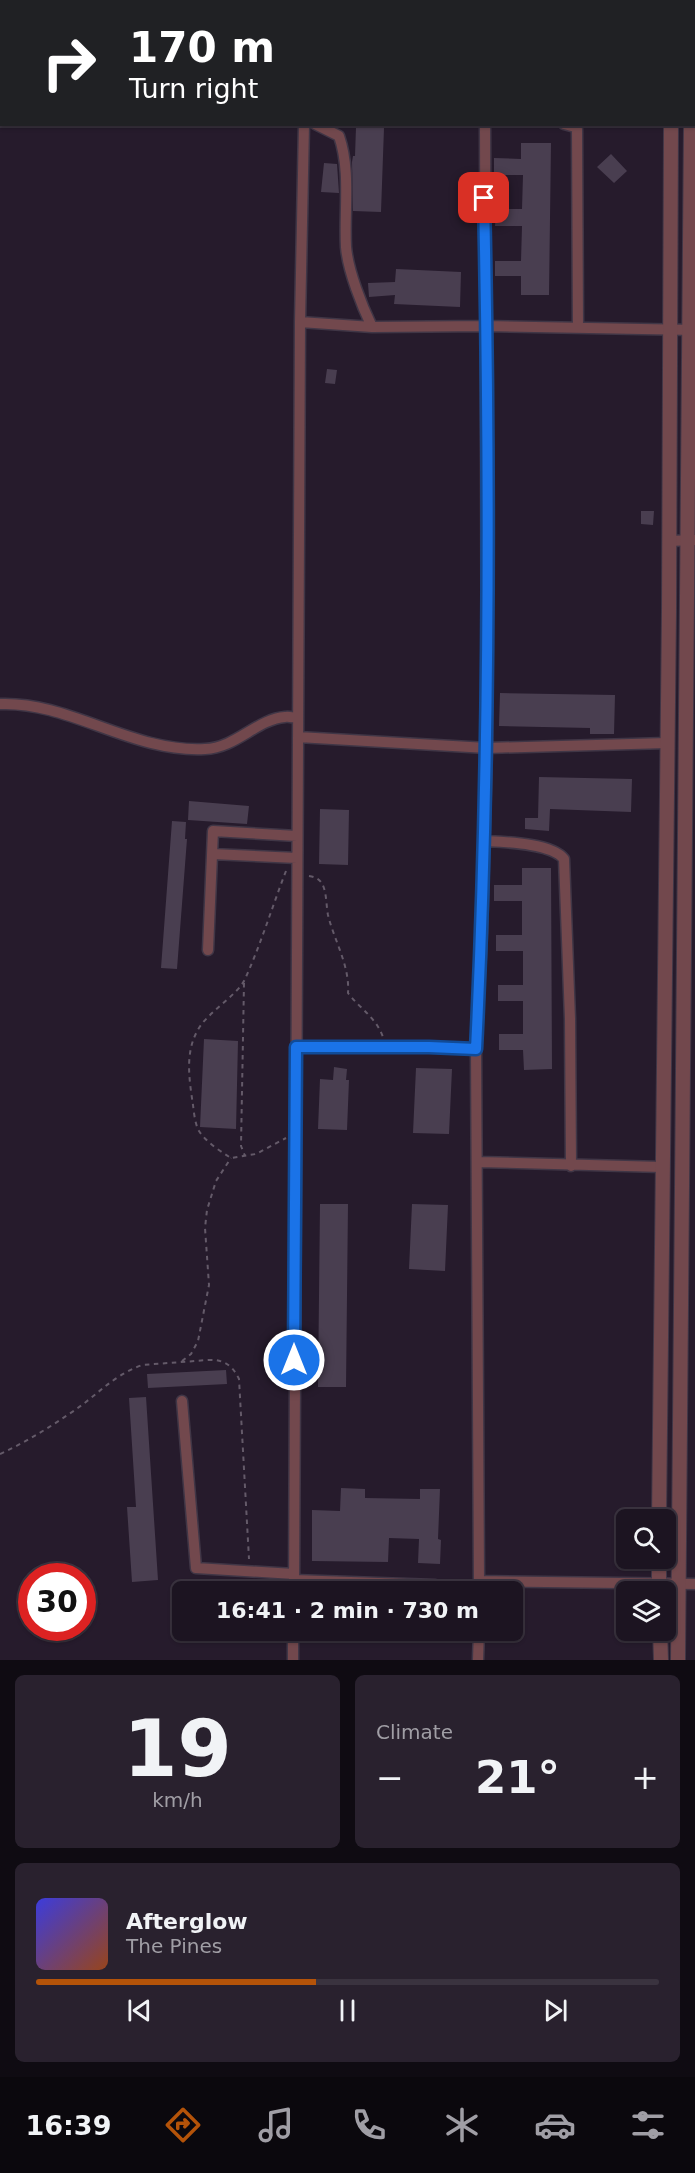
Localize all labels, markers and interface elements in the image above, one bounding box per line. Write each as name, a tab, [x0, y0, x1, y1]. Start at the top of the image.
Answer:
text: 170 m	[129, 23, 275, 72]
icon: right	[30, 24, 108, 102]
text: Turn right	[129, 73, 258, 104]
pin	[458, 172, 509, 223]
icon: arrive	[467, 181, 500, 214]
position arrow	[262, 1328, 326, 1392]
map controls	[616, 1509, 676, 1641]
button: search	[616, 1509, 676, 1569]
speed limit sign: 30	[18, 1563, 96, 1641]
button: layers	[616, 1581, 676, 1641]
text: 16:41 · 2 min · 730 m	[216, 1598, 479, 1623]
text: 19	[123, 1704, 232, 1794]
text: Climate	[376, 1720, 453, 1744]
text: 21°	[475, 1751, 560, 1804]
text: −	[376, 1758, 404, 1797]
text: +	[631, 1758, 659, 1797]
text: km/h	[152, 1788, 203, 1812]
text: Afterglow	[126, 1909, 248, 1934]
text: The Pines	[126, 1934, 222, 1958]
icon: previous	[123, 1994, 156, 2027]
icon: pause	[331, 1994, 364, 2027]
icon: next	[539, 1994, 572, 2027]
icon: directions	[162, 2104, 204, 2146]
icon: music	[255, 2104, 297, 2146]
icon: phone	[348, 2104, 390, 2146]
icon: climate	[441, 2104, 483, 2146]
icon: car	[534, 2104, 576, 2146]
icon: filters	[627, 2104, 669, 2146]
text: 16:39	[26, 2110, 111, 2141]

